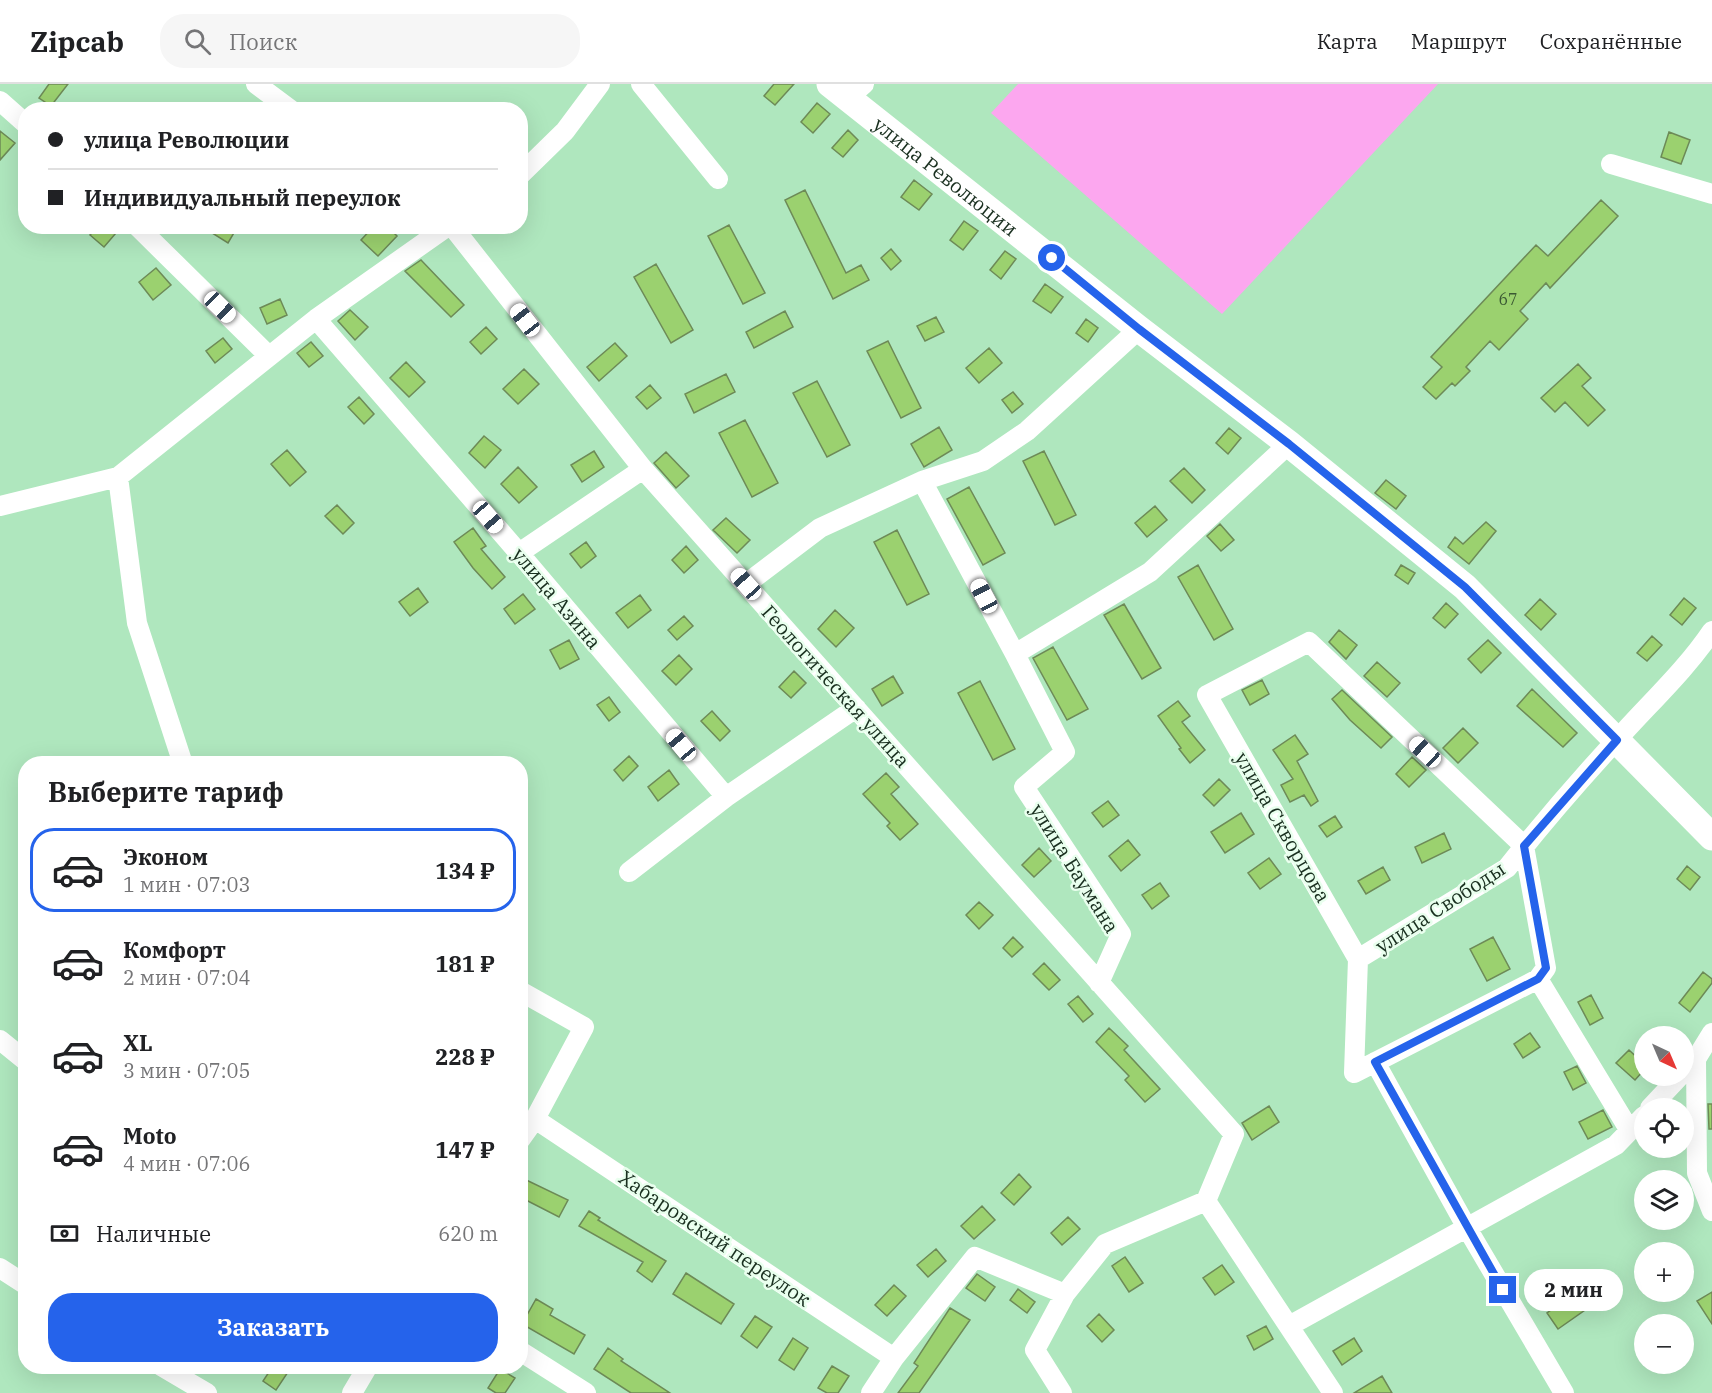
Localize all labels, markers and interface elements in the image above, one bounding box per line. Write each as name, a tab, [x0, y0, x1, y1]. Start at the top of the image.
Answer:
search box	[160, 14, 580, 68]
text: Zipcab	[30, 23, 124, 60]
icon: search	[181, 25, 214, 58]
text: Поиск	[229, 27, 297, 56]
text: Карта	[1317, 27, 1378, 55]
text: Маршрут	[1411, 27, 1507, 55]
text: Сохранённые	[1540, 27, 1682, 55]
street label: улица Революции	[868, 110, 1024, 242]
text: улица Революции	[84, 125, 289, 154]
text: Индивидуальный переулок	[84, 183, 401, 212]
route start	[1038, 244, 1065, 271]
car	[201, 288, 239, 326]
house number: 67	[1498, 289, 1518, 309]
car	[507, 300, 543, 340]
car	[469, 498, 507, 536]
street label: улица Азина	[507, 541, 608, 655]
car	[727, 565, 765, 603]
car	[968, 576, 1000, 616]
street label: Геологическая улица	[756, 599, 916, 773]
car	[663, 725, 699, 765]
car	[1406, 733, 1444, 771]
street label: улица Скворцова	[1229, 747, 1337, 907]
text: Выберите тариф	[48, 774, 284, 809]
street label: улица Баумана	[1024, 798, 1126, 938]
text: Эконом	[123, 842, 208, 871]
icon: car	[51, 843, 105, 897]
street label: улица Свободы	[1370, 855, 1510, 959]
text: 134 ₽	[435, 856, 495, 885]
text: 1 мин · 07:03	[123, 871, 251, 898]
text: Комфорт	[123, 935, 226, 964]
icon: car	[51, 936, 105, 990]
text: 181 ₽	[435, 949, 495, 978]
text: 2 мин · 07:04	[123, 964, 251, 991]
north arrow	[1634, 1026, 1694, 1086]
map controls	[1634, 1026, 1694, 1374]
text: XL	[123, 1028, 153, 1057]
icon: car	[51, 1029, 105, 1083]
text: 228 ₽	[435, 1042, 495, 1071]
text: 3 мин · 07:05	[123, 1057, 251, 1084]
button: locate	[1634, 1098, 1694, 1158]
text: Moto	[123, 1121, 177, 1150]
icon: car	[51, 1122, 105, 1176]
text: 147 ₽	[435, 1135, 495, 1164]
text: 4 мин · 07:06	[123, 1150, 251, 1177]
street label: Хабаровский переулок	[614, 1164, 817, 1313]
button: layers	[1634, 1170, 1694, 1230]
icon: cash	[48, 1217, 81, 1250]
text: Наличные	[96, 1219, 211, 1248]
text: 620 m	[438, 1220, 498, 1247]
button: +	[1634, 1242, 1694, 1302]
callout: 2 мин	[1524, 1269, 1623, 1311]
route end	[1489, 1276, 1516, 1303]
text: 2 мин	[1544, 1276, 1603, 1303]
button: Заказать	[48, 1293, 498, 1362]
button: −	[1634, 1314, 1694, 1374]

